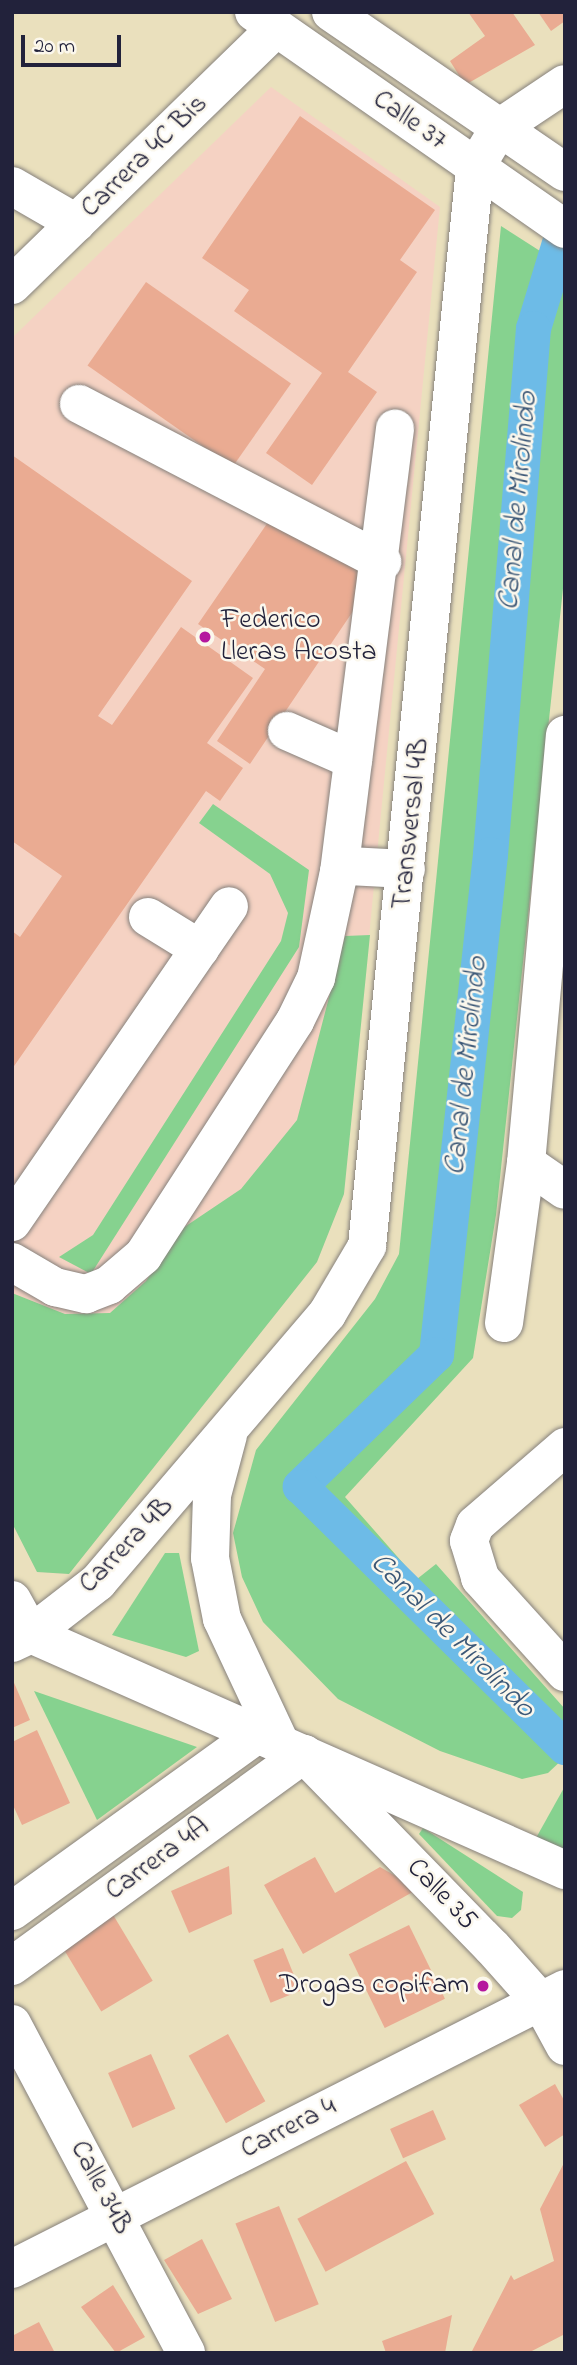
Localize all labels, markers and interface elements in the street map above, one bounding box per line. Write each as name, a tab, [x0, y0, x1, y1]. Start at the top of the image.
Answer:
scale bar	[24, 21, 124, 65]
text: 20 m	[34, 32, 75, 62]
street label: Calle 37	[366, 84, 452, 158]
street label: Carrera 4C Bis	[75, 88, 215, 226]
water label: Canal de Mirolindo	[492, 390, 546, 612]
place label: Federico Lleras Acosta	[221, 604, 377, 670]
marker: Federico Lleras Acosta	[195, 627, 215, 647]
street label: Transversal 4B	[386, 737, 438, 911]
water label: Canal de Mirolindo	[438, 955, 496, 1177]
street label: Carrera 4B	[73, 1491, 181, 1601]
water label: Canal de Mirolindo	[362, 1546, 542, 1726]
street label: Carrera 4A	[100, 1811, 216, 1909]
street label: Calle 35	[399, 1852, 483, 1938]
place label: Drogas copifam	[279, 1969, 469, 2003]
marker: Drogas copifam	[475, 1978, 491, 1994]
street label: Carrera 4	[236, 2091, 342, 2167]
street label: Calle 34B	[61, 2135, 139, 2241]

